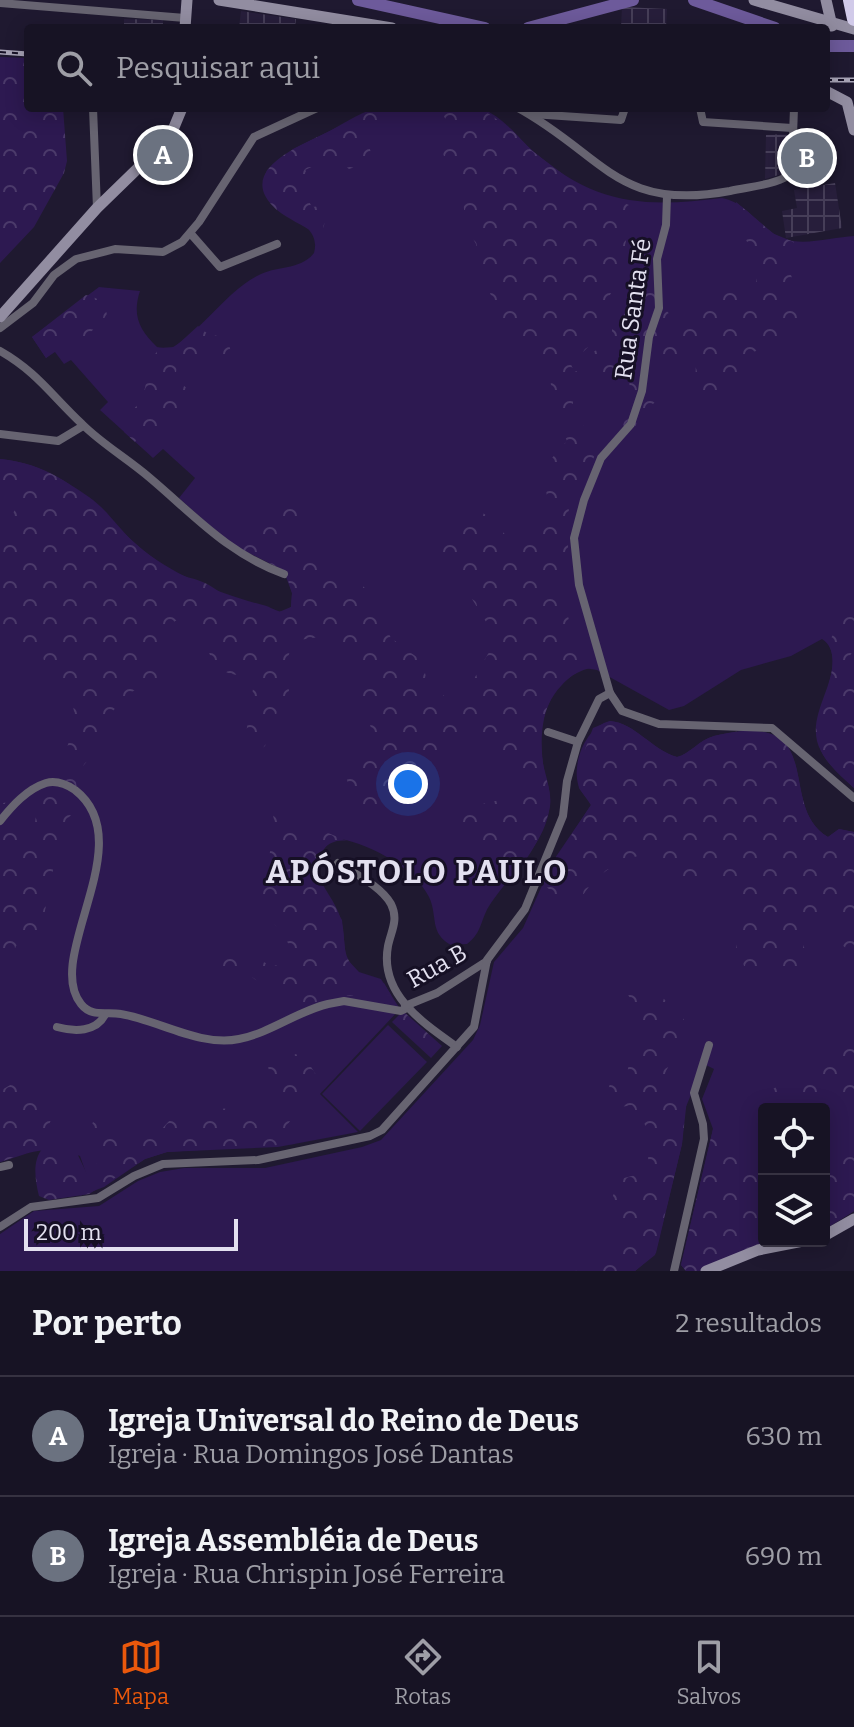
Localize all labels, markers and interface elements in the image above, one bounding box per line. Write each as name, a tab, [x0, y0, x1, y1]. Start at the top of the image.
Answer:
search box	[24, 24, 830, 112]
icon: search	[52, 46, 96, 90]
text: Pesquisar aqui	[116, 50, 320, 86]
pin: A	[137, 125, 189, 185]
pin: B	[781, 128, 833, 188]
street label: Rua Santa Fé	[609, 237, 657, 381]
your location	[388, 764, 428, 804]
district label: APÓSTOLO PAULO	[266, 852, 568, 891]
street label: Rua B	[402, 938, 472, 994]
map controls	[758, 1103, 830, 1247]
button: locate	[758, 1103, 830, 1175]
button: layers	[758, 1175, 830, 1247]
scale bar	[24, 1215, 238, 1251]
text: 200 m	[36, 1219, 102, 1246]
text: Por perto	[32, 1303, 182, 1344]
text: 2 resultados	[675, 1308, 822, 1339]
text: Igreja Universal do Reino de Deus	[108, 1403, 579, 1439]
text: A	[49, 1421, 67, 1452]
text: 630 m	[746, 1421, 822, 1452]
text: Igreja · Rua Domingos José Dantas	[108, 1439, 514, 1470]
text: Igreja Assembléia de Deus	[108, 1523, 479, 1559]
text: B	[50, 1541, 66, 1572]
text: 690 m	[745, 1541, 822, 1572]
text: Igreja · Rua Chrispin José Ferreira	[108, 1559, 505, 1590]
tab: Mapa	[113, 1635, 169, 1710]
tab: Rotas	[394, 1635, 451, 1710]
tab: Salvos	[676, 1635, 741, 1710]

